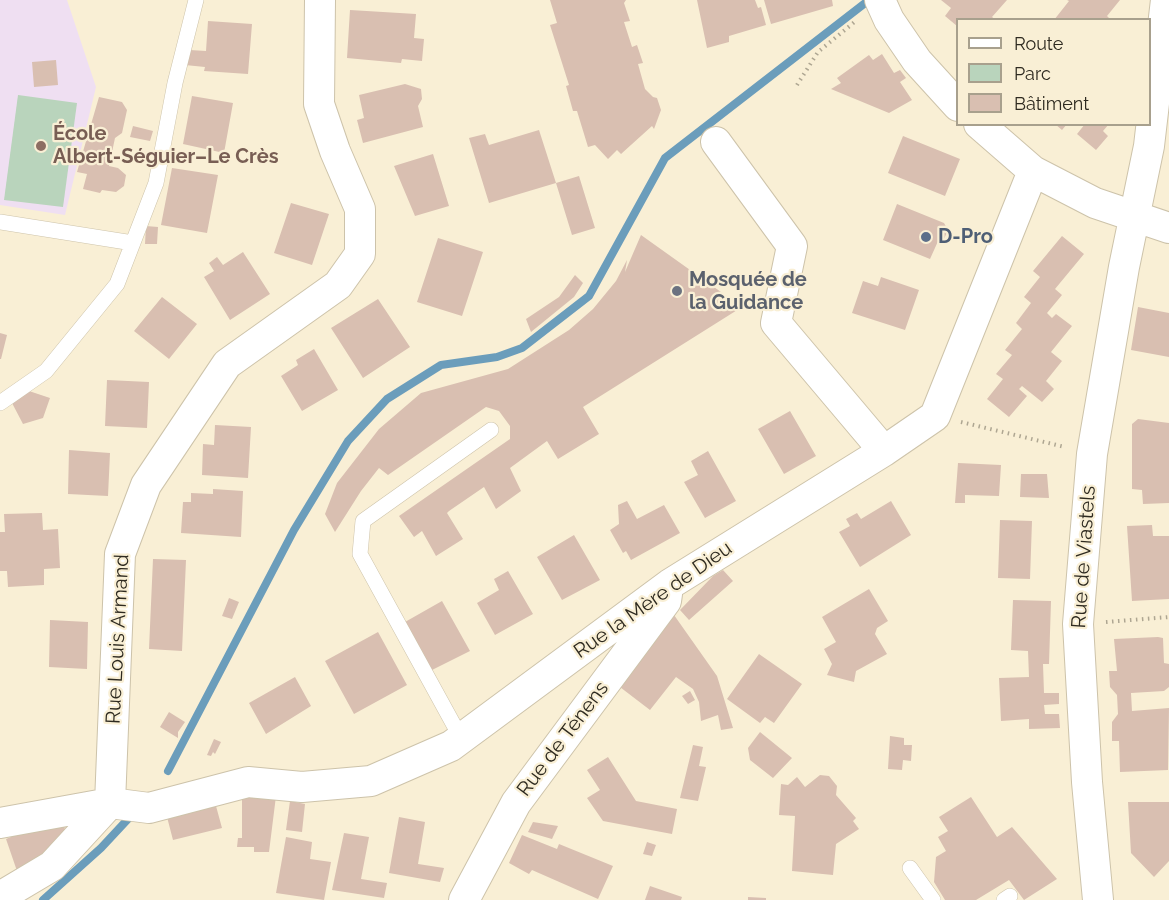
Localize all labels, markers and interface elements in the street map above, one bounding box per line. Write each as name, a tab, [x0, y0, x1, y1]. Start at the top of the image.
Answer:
legend	[956, 18, 1151, 126]
text: Route	[1014, 33, 1063, 54]
text: Parc	[1014, 63, 1051, 84]
text: Bâtiment	[1014, 93, 1089, 114]
place label: École Albert-Séguier–Le Crès	[53, 122, 279, 169]
marker: École Albert-Séguier–Le Crès	[34, 139, 48, 153]
place label: D-Pro	[938, 225, 993, 249]
marker: D-Pro	[919, 230, 933, 244]
place label: Mosquée de la Guidance	[689, 268, 807, 315]
marker: Mosquée de la Guidance	[670, 284, 684, 298]
street label: Rue de Viastels	[1067, 485, 1101, 629]
street label: Rue la Mère de Dieu	[569, 536, 737, 664]
street label: Rue Louis Armand	[102, 554, 134, 724]
street label: Rue de Ténens	[512, 677, 614, 801]

